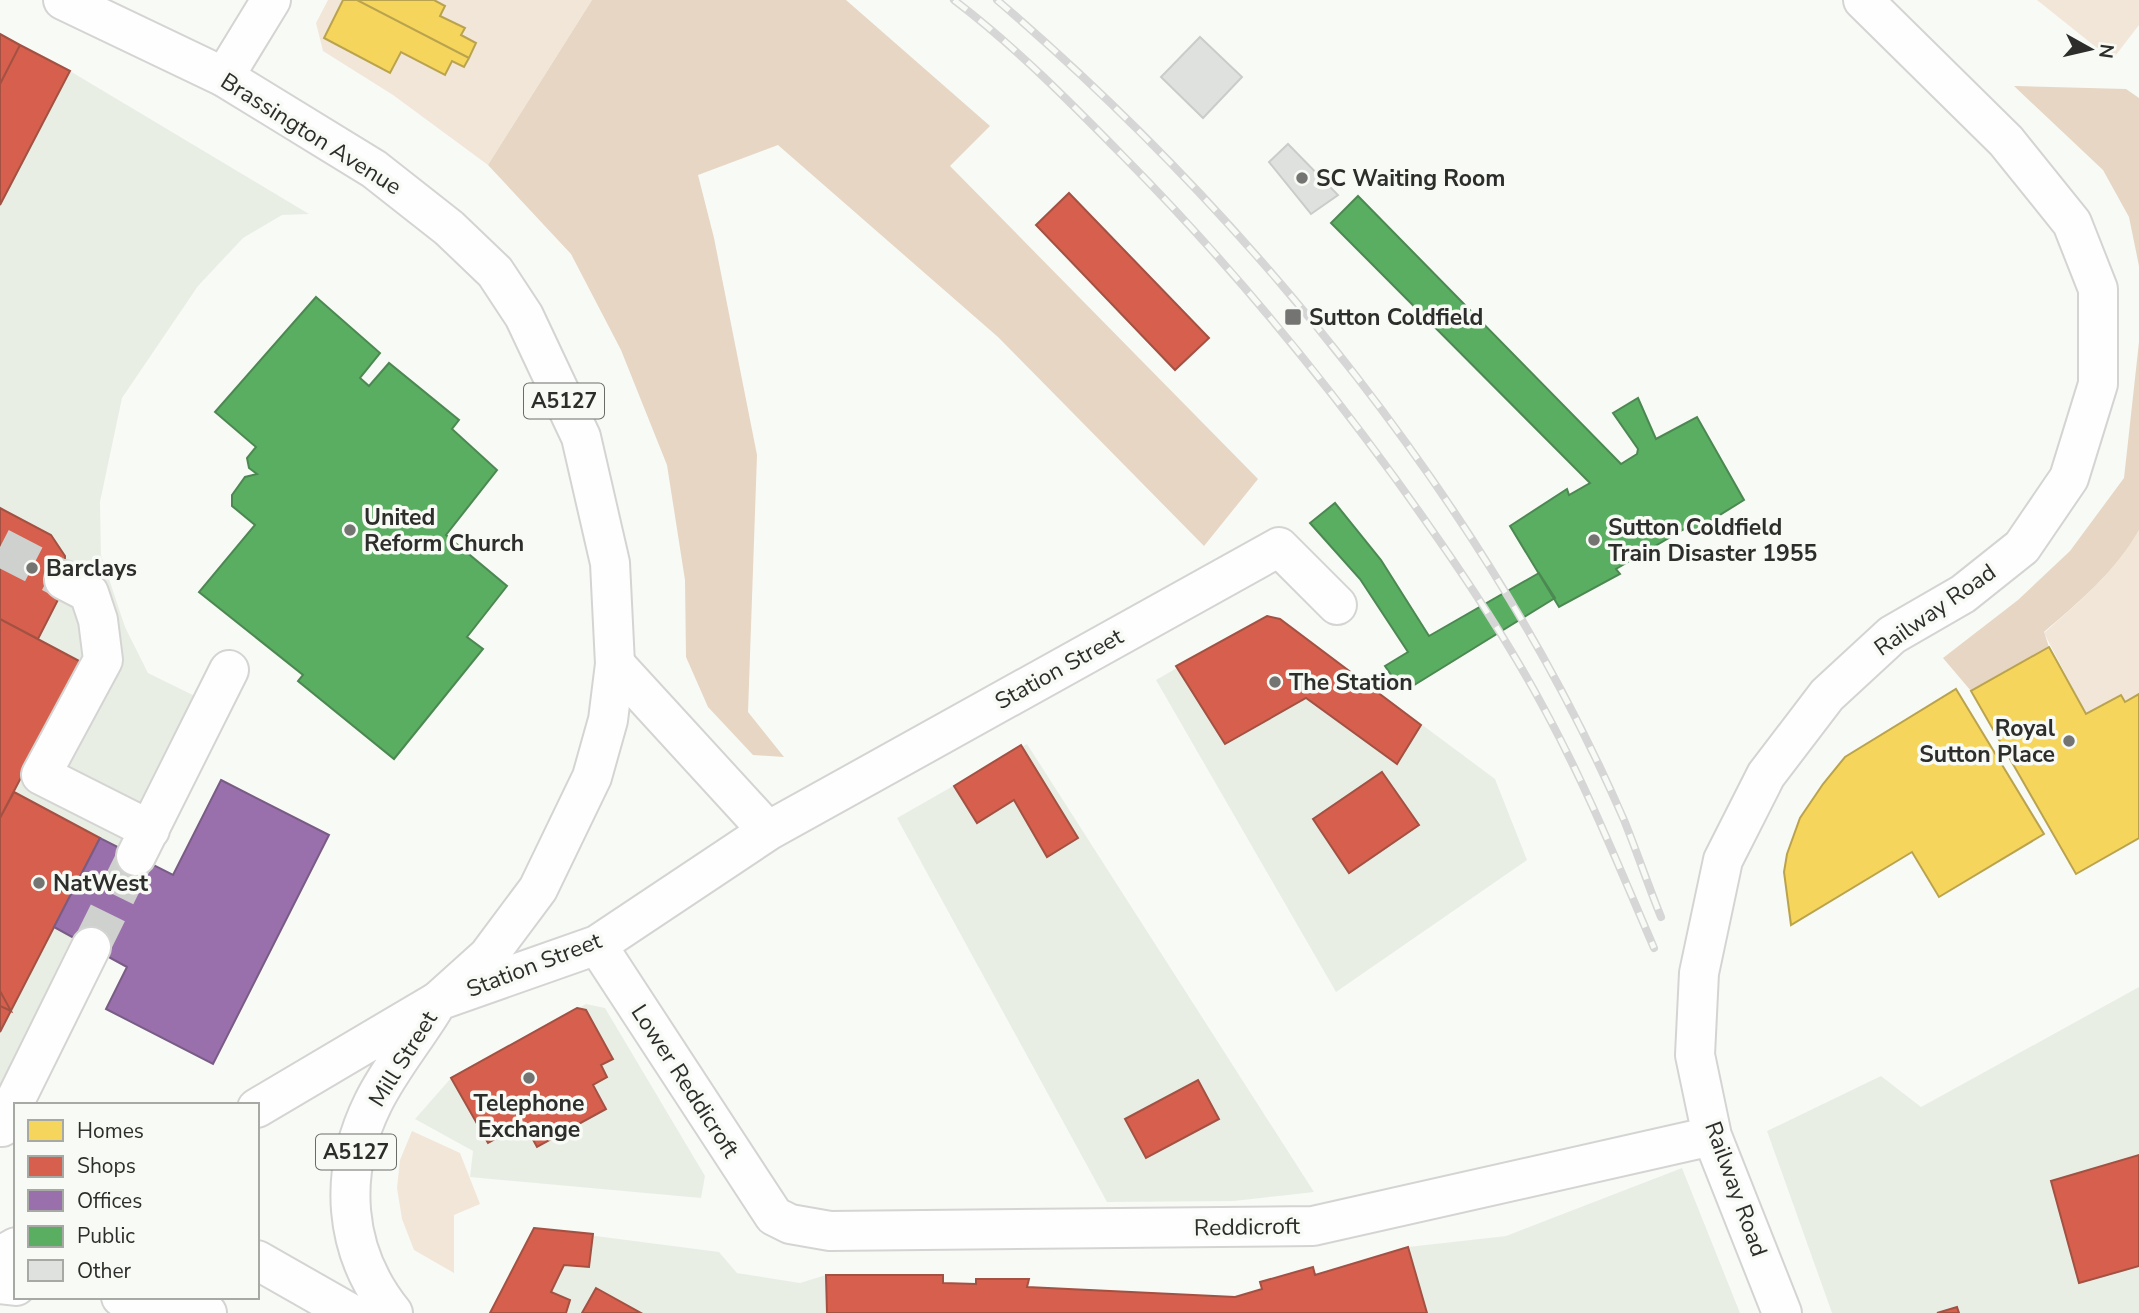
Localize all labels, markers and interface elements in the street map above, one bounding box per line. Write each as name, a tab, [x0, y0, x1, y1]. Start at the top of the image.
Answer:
north arrow	[2055, 14, 2125, 84]
text: N	[2092, 42, 2120, 60]
street label: Brassington Avenue	[215, 66, 407, 202]
place label: SC Waiting Room	[1316, 163, 1505, 194]
marker: SC Waiting Room	[1294, 170, 1310, 186]
place label: Sutton Coldfield	[1309, 302, 1483, 333]
marker: Sutton Coldfield	[1283, 307, 1303, 327]
road number: A5127	[524, 384, 604, 418]
place label: United Reform Church	[364, 502, 524, 559]
place label: Sutton Coldfield Train Disaster 1955	[1608, 512, 1817, 569]
marker: United Reform Church	[342, 522, 358, 538]
marker: Sutton Coldfield Train Disaster 1955	[1586, 532, 1602, 548]
place label: Barclays	[46, 553, 137, 584]
street label: Railway Road	[1868, 557, 2002, 663]
marker: Barclays	[24, 560, 40, 576]
street label: Station Street	[989, 621, 1130, 717]
place label: The Station	[1289, 667, 1413, 698]
marker: The Station	[1267, 674, 1283, 690]
place label: Royal Sutton Place	[1919, 713, 2056, 770]
marker: Royal Sutton Place	[2061, 733, 2077, 749]
place label: NatWest	[53, 868, 148, 899]
marker: NatWest	[31, 875, 47, 891]
street label: Station Street	[462, 925, 607, 1005]
street label: Lower Reddicroft	[624, 998, 747, 1164]
street label: Mill Street	[361, 1004, 445, 1113]
marker: Telephone Exchange	[521, 1070, 537, 1086]
place label: Telephone Exchange	[473, 1088, 585, 1145]
legend	[14, 1103, 259, 1299]
text: Homes	[77, 1117, 144, 1145]
street label: Railway Road	[1697, 1117, 1775, 1261]
road number: A5127	[316, 1134, 396, 1170]
text: Shops	[77, 1152, 136, 1180]
text: Offices	[77, 1187, 142, 1215]
street label: Reddicroft	[1194, 1211, 1301, 1243]
text: Public	[77, 1222, 135, 1250]
text: Other	[77, 1257, 132, 1285]

